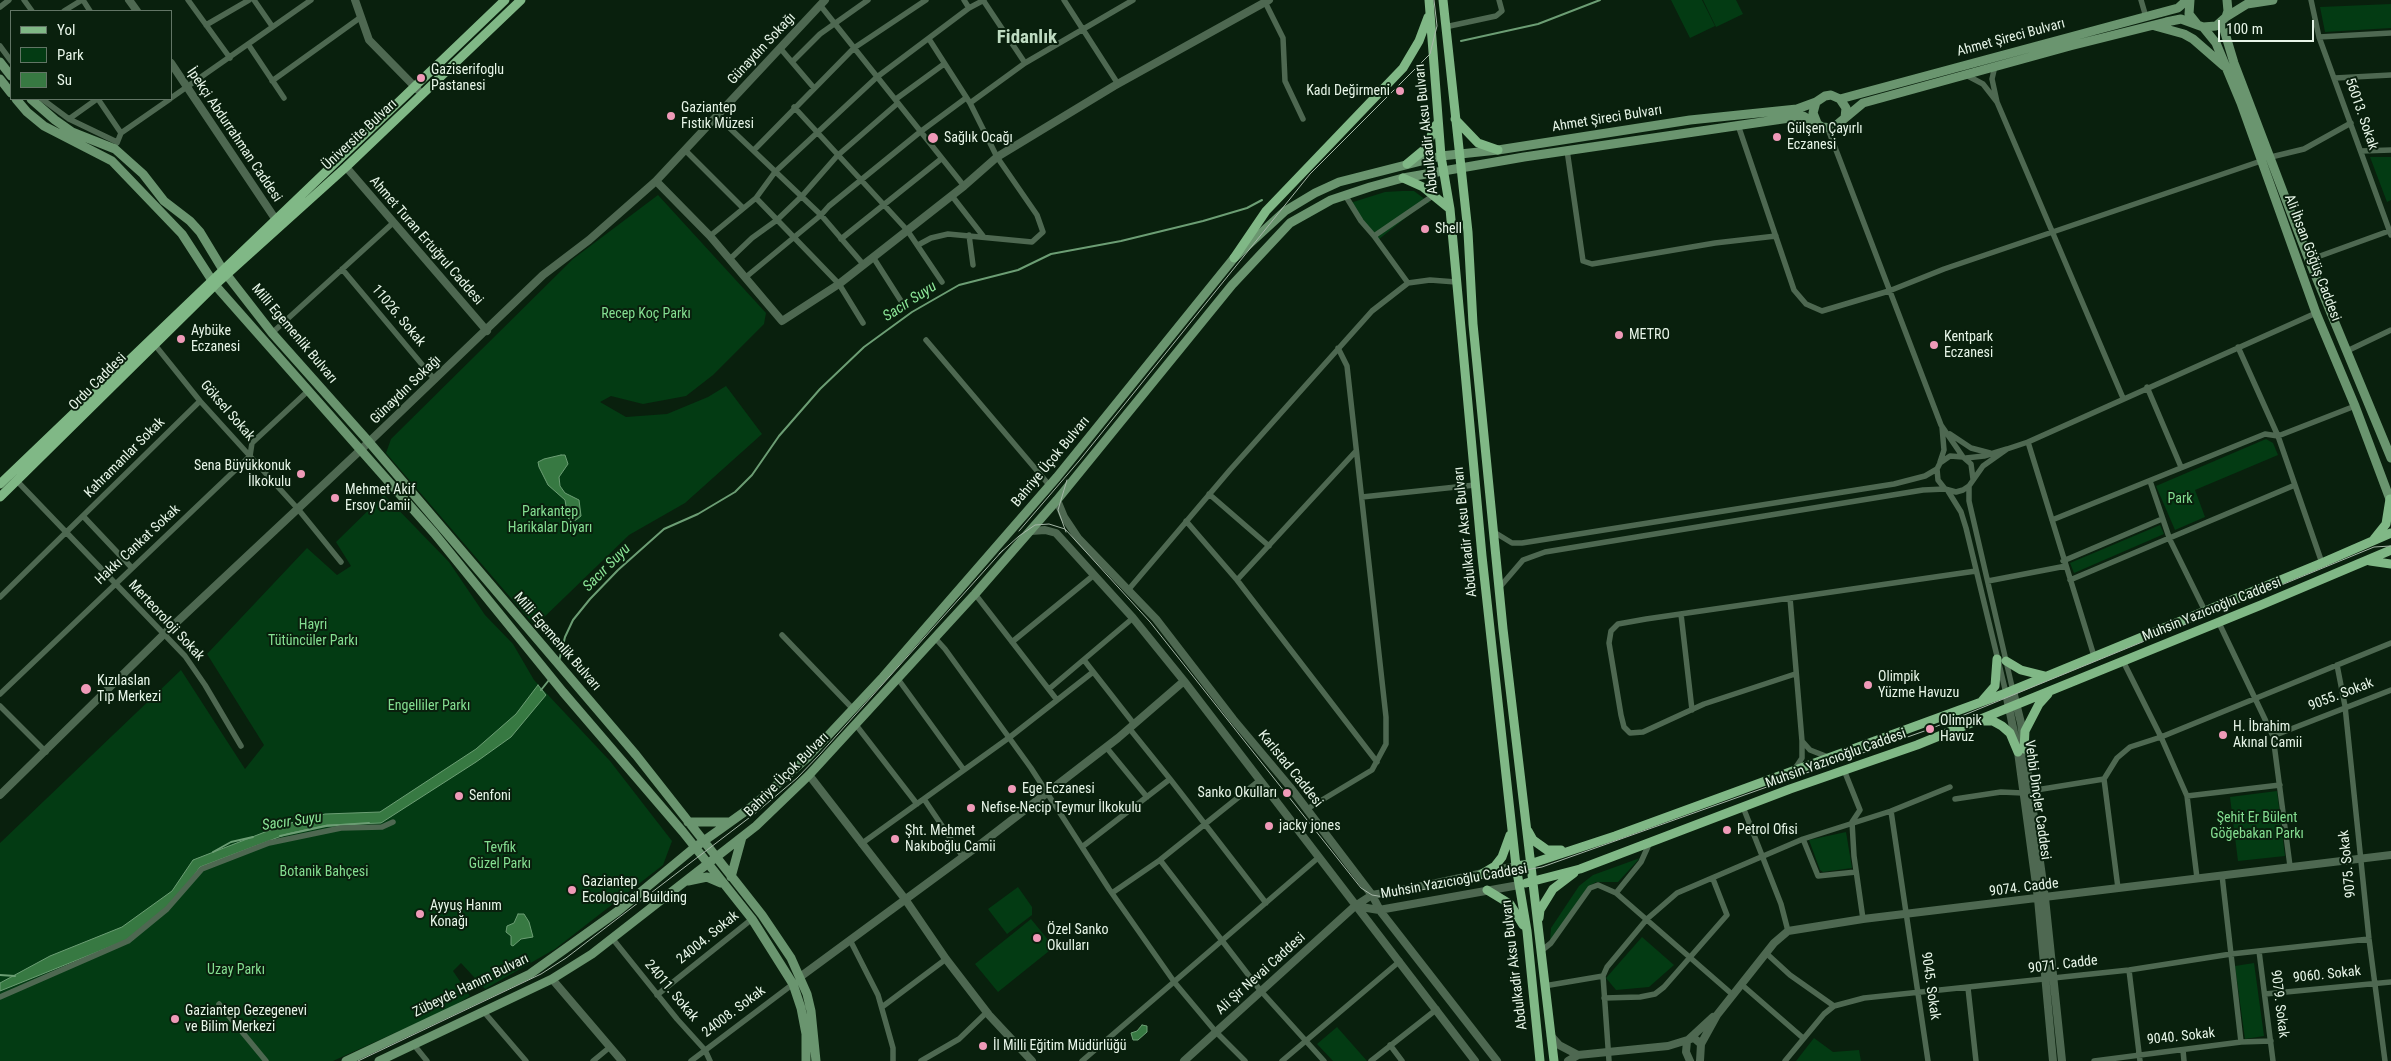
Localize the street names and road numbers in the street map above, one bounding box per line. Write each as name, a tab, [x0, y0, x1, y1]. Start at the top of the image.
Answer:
street label: Günaydın Sokağı	[725, 10, 799, 88]
street label: Ahmet Şireci Bulvarı	[1955, 16, 2067, 60]
street label: Abdulkadir Aksu Bulvarı	[1412, 63, 1442, 195]
street label: İpekçi Abdurrahman Caddesi	[183, 65, 285, 205]
street label: 56013. Sokak	[2341, 76, 2381, 152]
street label: Üniversite Bulvarı	[319, 96, 401, 174]
street label: Ahmet Şireci Bulvarı	[1551, 102, 1663, 136]
street label: Ahmet Turan Ertuğrul Caddesi	[366, 173, 486, 309]
street label: Ali İhsan Göğüş Caddesi	[2280, 192, 2344, 324]
street label: Milli Egemenlik Bulvarı	[248, 281, 340, 387]
street label: 11026. Sokak	[367, 282, 429, 350]
street label: Ordu Caddesi	[66, 350, 130, 414]
street label: Günaydın Sokağı	[367, 352, 445, 428]
street label: Göksel Sokak	[196, 377, 258, 445]
street label: Bahriye Üçok Bulvarı	[1008, 413, 1094, 511]
street label: Kahramanlar Sokak	[81, 414, 169, 502]
street label: Abdulkadir Aksu Bulvarı	[1451, 466, 1481, 598]
street label: Hakkı Cankat Sokak	[92, 501, 184, 589]
street label: Muhsin Yazıcıoğlu Caddesi	[2140, 574, 2284, 646]
street label: Merteoroloji Sokak	[124, 577, 208, 665]
street label: Milli Egemenlik Bulvarı	[510, 589, 604, 695]
street label: 9055. Sokak	[2306, 675, 2376, 715]
street label: Muhsin Yazıcıoğlu Caddesi	[1763, 726, 1909, 792]
street label: Karlstad Caddesi	[1254, 727, 1326, 811]
street label: Bahriye Üçok Bulvarı	[741, 729, 833, 821]
street label: Vehbi Dinçler Caddesi	[2020, 739, 2054, 861]
street label: 9075. Sokak	[2336, 829, 2360, 899]
street label: Muhsin Yazıcıoğlu Caddesi	[1380, 861, 1528, 903]
street label: 9074. Cadde	[1988, 875, 2060, 901]
street label: Abdulkadir Aksu Bulvarı	[1499, 899, 1531, 1031]
street label: 24004. Sokak	[674, 908, 742, 968]
street label: Ali Şir Nevai Caddesi	[1213, 929, 1309, 1019]
street label: Zübeyde Hanım Bulvarı	[410, 951, 532, 1021]
street label: 9045. Sokak	[1917, 951, 1943, 1021]
street label: 9071. Cadde	[2027, 952, 2099, 978]
street label: 24011. Sokak	[640, 957, 702, 1025]
street label: 9060. Sokak	[2292, 963, 2362, 987]
street label: 9079. Sokak	[2267, 969, 2291, 1039]
street label: 24008. Sokak	[699, 983, 769, 1041]
street label: 9040. Sokak	[2146, 1025, 2216, 1049]

